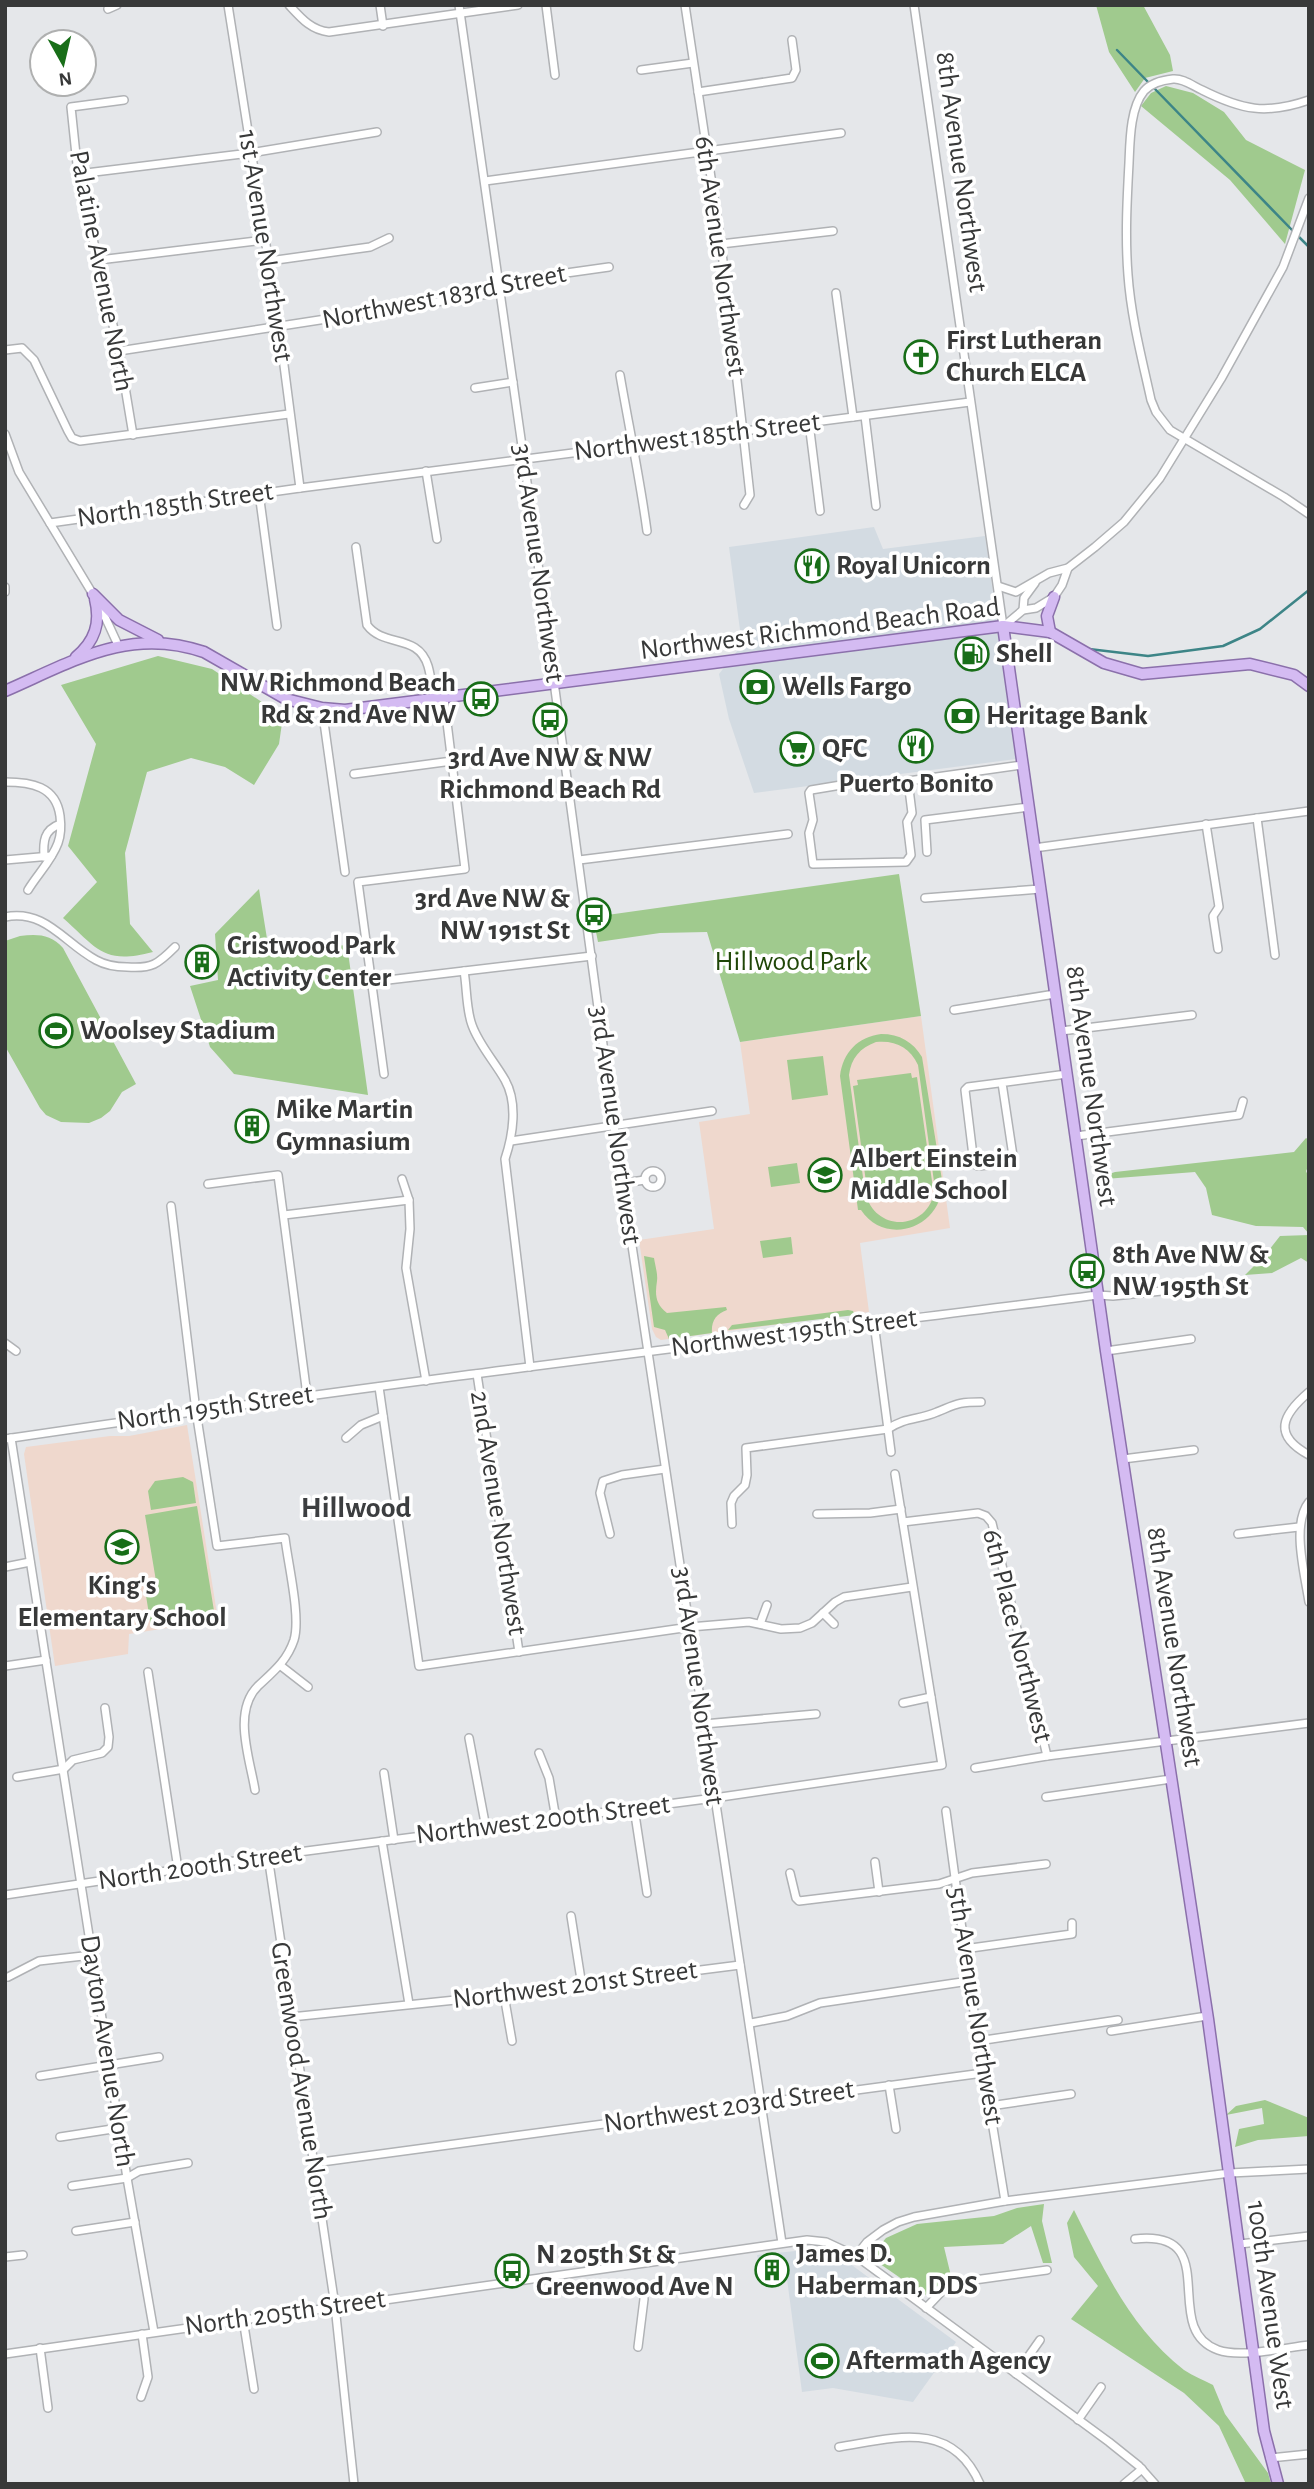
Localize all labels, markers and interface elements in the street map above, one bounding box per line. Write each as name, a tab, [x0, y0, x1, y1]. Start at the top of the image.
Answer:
north arrow	[28, 28, 98, 98]
street label: 8th Avenue Northwest	[930, 50, 992, 294]
text: N	[57, 68, 73, 89]
street label: 1st Avenue Northwest	[233, 128, 297, 364]
street label: 6th Avenue Northwest	[689, 134, 751, 378]
street label: Palatine Avenue North	[64, 148, 138, 394]
street label: Northwest 183rd Street	[320, 260, 568, 334]
place label: First Lutheran Church ELCA	[946, 327, 1102, 387]
church icon: First Lutheran Church ELCA	[902, 338, 940, 376]
street label: Northwest 185th Street	[572, 408, 822, 466]
street label: 3rd Avenue Northwest	[507, 442, 569, 684]
street label: North 185th Street	[75, 477, 275, 533]
restaurant icon: Royal Unicorn	[793, 547, 831, 585]
place label: Royal Unicorn	[836, 552, 991, 580]
street label: Northwest Richmond Beach Road	[638, 593, 1002, 665]
fuel station icon: Shell	[953, 635, 991, 673]
place label: Shell	[996, 640, 1053, 668]
bank icon: Wells Fargo	[738, 668, 776, 706]
place label: NW Richmond Beach Rd & 2nd Ave NW	[220, 669, 457, 729]
place label: Wells Fargo	[782, 673, 912, 701]
bus stop icon: NW Richmond Beach Rd & 2nd Ave NW	[462, 680, 500, 718]
bank icon: Heritage Bank	[943, 697, 981, 735]
bus stop icon: 3rd Ave NW & NW Richmond Beach Rd	[531, 701, 569, 739]
place label: Heritage Bank	[986, 702, 1148, 730]
restaurant icon: Puerto Bonito	[897, 727, 935, 765]
supermarket icon: QFC	[778, 730, 816, 768]
place label: QFC	[822, 735, 868, 763]
place label: 3rd Ave NW & NW Richmond Beach Rd	[439, 744, 661, 804]
place label: Puerto Bonito	[838, 770, 994, 798]
place label: 3rd Ave NW & NW 191st St	[415, 885, 571, 945]
bus stop icon: 3rd Ave NW & NW 191st St	[575, 896, 613, 934]
place label: Cristwood Park Activity Center	[227, 932, 396, 992]
building icon: Cristwood Park Activity Center	[183, 943, 221, 981]
park label: Hillwood Park	[714, 948, 868, 976]
street label: 8th Avenue Northwest	[1060, 964, 1122, 1208]
street label: 3rd Avenue Northwest	[584, 1004, 646, 1246]
sports icon: Woolsey Stadium	[37, 1012, 75, 1050]
place label: Woolsey Stadium	[80, 1017, 276, 1045]
place label: Mike Martin Gymnasium	[276, 1096, 413, 1156]
building icon: Mike Martin Gymnasium	[233, 1107, 271, 1145]
place label: Albert Einstein Middle School	[850, 1145, 1018, 1205]
school or university icon: Albert Einstein Middle School	[806, 1156, 844, 1194]
place label: 8th Ave NW & NW 195th St	[1112, 1241, 1269, 1301]
bus stop icon: 8th Ave NW & NW 195th St	[1068, 1252, 1106, 1290]
street label: Northwest 195th Street	[669, 1304, 919, 1362]
street label: North 195th Street	[115, 1380, 315, 1436]
street label: 2nd Avenue Northwest	[465, 1389, 531, 1637]
district label: Hillwood	[301, 1493, 411, 1523]
street label: 8th Avenue Northwest	[1141, 1525, 1207, 1769]
street label: 6th Place Northwest	[977, 1527, 1057, 1746]
school or university icon: King's Elementary School	[103, 1528, 141, 1566]
street label: 3rd Avenue Northwest	[667, 1565, 729, 1807]
place label: King's Elementary School	[17, 1572, 227, 1632]
street label: Northwest 200th Street	[414, 1791, 672, 1849]
street label: North 200th Street	[96, 1839, 304, 1895]
street label: 5th Avenue Northwest	[942, 1885, 1008, 2127]
street label: Dayton Avenue North	[75, 1933, 139, 2169]
street label: Greenwood Avenue North	[265, 1940, 337, 2222]
street label: Northwest 201st Street	[451, 1956, 699, 2014]
street label: Northwest 203rd Street	[602, 2076, 856, 2138]
street label: 100th Avenue West	[1242, 2199, 1298, 2411]
place label: James D. Haberman, DDS	[796, 2240, 978, 2300]
place label: N 205th St & Greenwood Ave N	[536, 2241, 734, 2301]
building icon: James D. Haberman, DDS	[753, 2251, 791, 2289]
bus stop icon: N 205th St & Greenwood Ave N	[493, 2252, 531, 2290]
street label: North 205th Street	[183, 2285, 387, 2341]
sports icon: Aftermath Agency	[803, 2342, 841, 2380]
place label: Aftermath Agency	[846, 2347, 1051, 2375]

